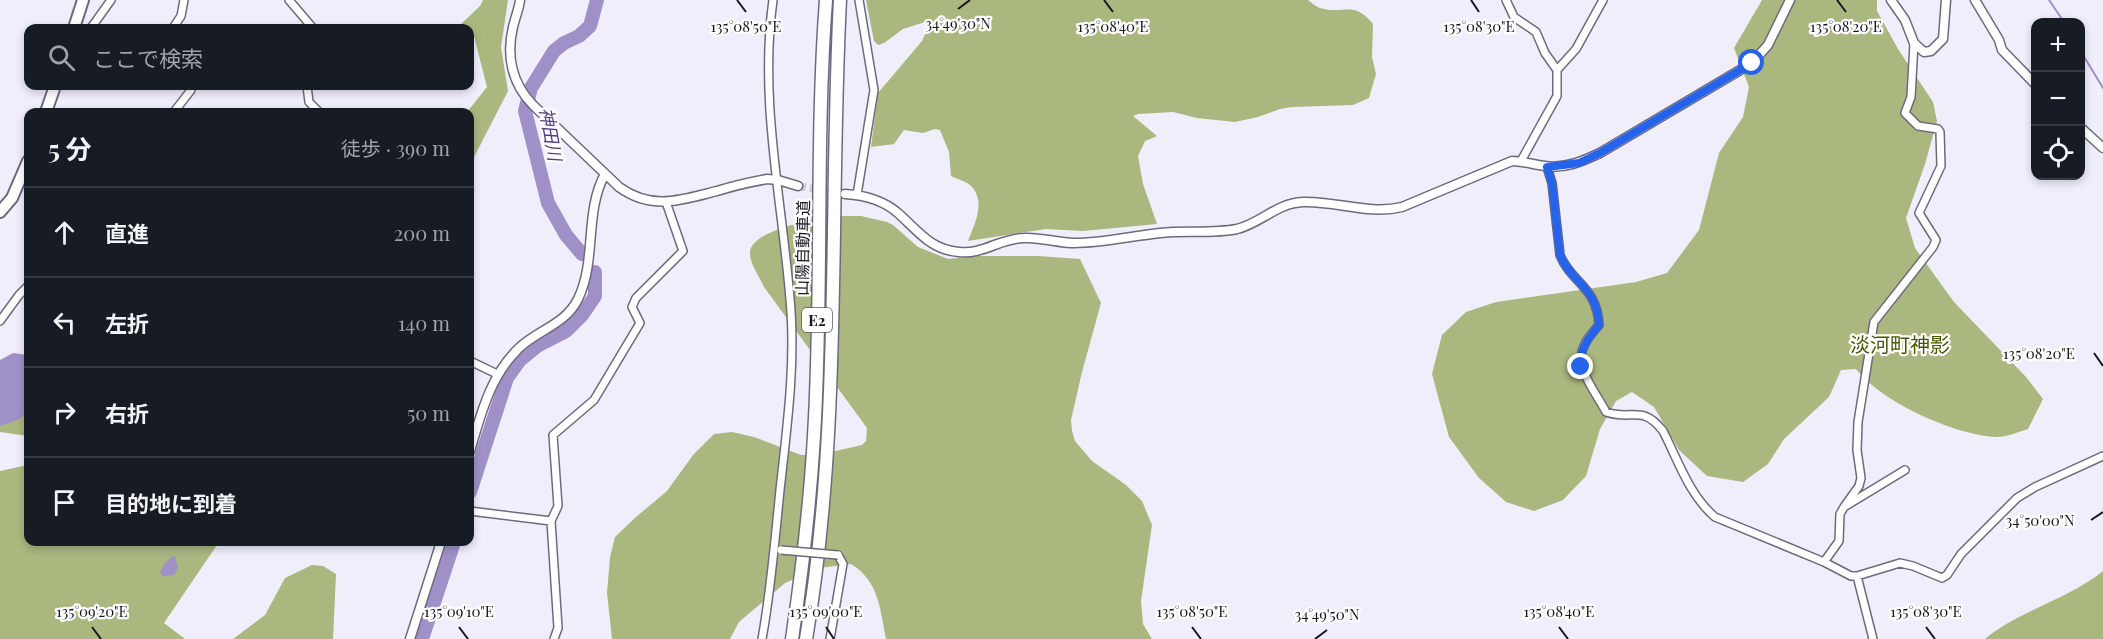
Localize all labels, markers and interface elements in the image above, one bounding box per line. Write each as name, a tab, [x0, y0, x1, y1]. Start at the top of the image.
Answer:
text: 34°49'30"N	[925, 13, 991, 33]
text: 135°08'50"E	[711, 16, 781, 36]
text: 135°08'40"E	[1078, 16, 1148, 36]
text: 135°08'30"E	[1443, 16, 1515, 36]
text: 135°08'20"E	[1810, 16, 1882, 36]
map controls	[2031, 18, 2085, 180]
button: +	[2031, 18, 2085, 72]
search box	[24, 24, 474, 90]
icon: search	[45, 41, 78, 74]
text: ここで検索	[93, 43, 203, 73]
route start	[1738, 49, 1764, 75]
button: −	[2031, 72, 2085, 126]
water label: 神田川	[534, 105, 568, 165]
button: locate	[2031, 126, 2085, 180]
text: 5 分	[48, 131, 92, 166]
text: 徒歩 · 390 m	[341, 134, 450, 161]
street label: 山陽自動車道	[791, 200, 813, 296]
icon: ahead	[48, 216, 81, 249]
text: 直進	[105, 218, 149, 248]
text: 200 m	[394, 219, 450, 246]
icon: left	[48, 306, 81, 339]
text: 左折	[105, 308, 149, 338]
road number: E2	[802, 308, 832, 332]
text: 140 m	[398, 309, 450, 336]
district label: 淡河町神影	[1850, 330, 1950, 357]
text: 135°08'20"E	[2003, 343, 2075, 363]
route end	[1567, 353, 1593, 379]
icon: right	[48, 396, 81, 429]
text: 右折	[105, 398, 149, 428]
text: 50 m	[407, 399, 450, 426]
icon: arrive	[48, 486, 81, 519]
text: 目的地に到着	[105, 488, 237, 518]
text: 34°50'00"N	[2005, 510, 2075, 530]
text: 135°09'20"E	[56, 601, 128, 621]
text: 135°09'10"E	[424, 601, 494, 621]
text: 135°09'00"E	[790, 601, 863, 621]
text: 135°08'50"E	[1157, 601, 1227, 621]
text: 135°08'40"E	[1524, 601, 1594, 621]
text: 135°08'30"E	[1890, 601, 1962, 621]
text: 34°49'50"N	[1294, 604, 1360, 624]

